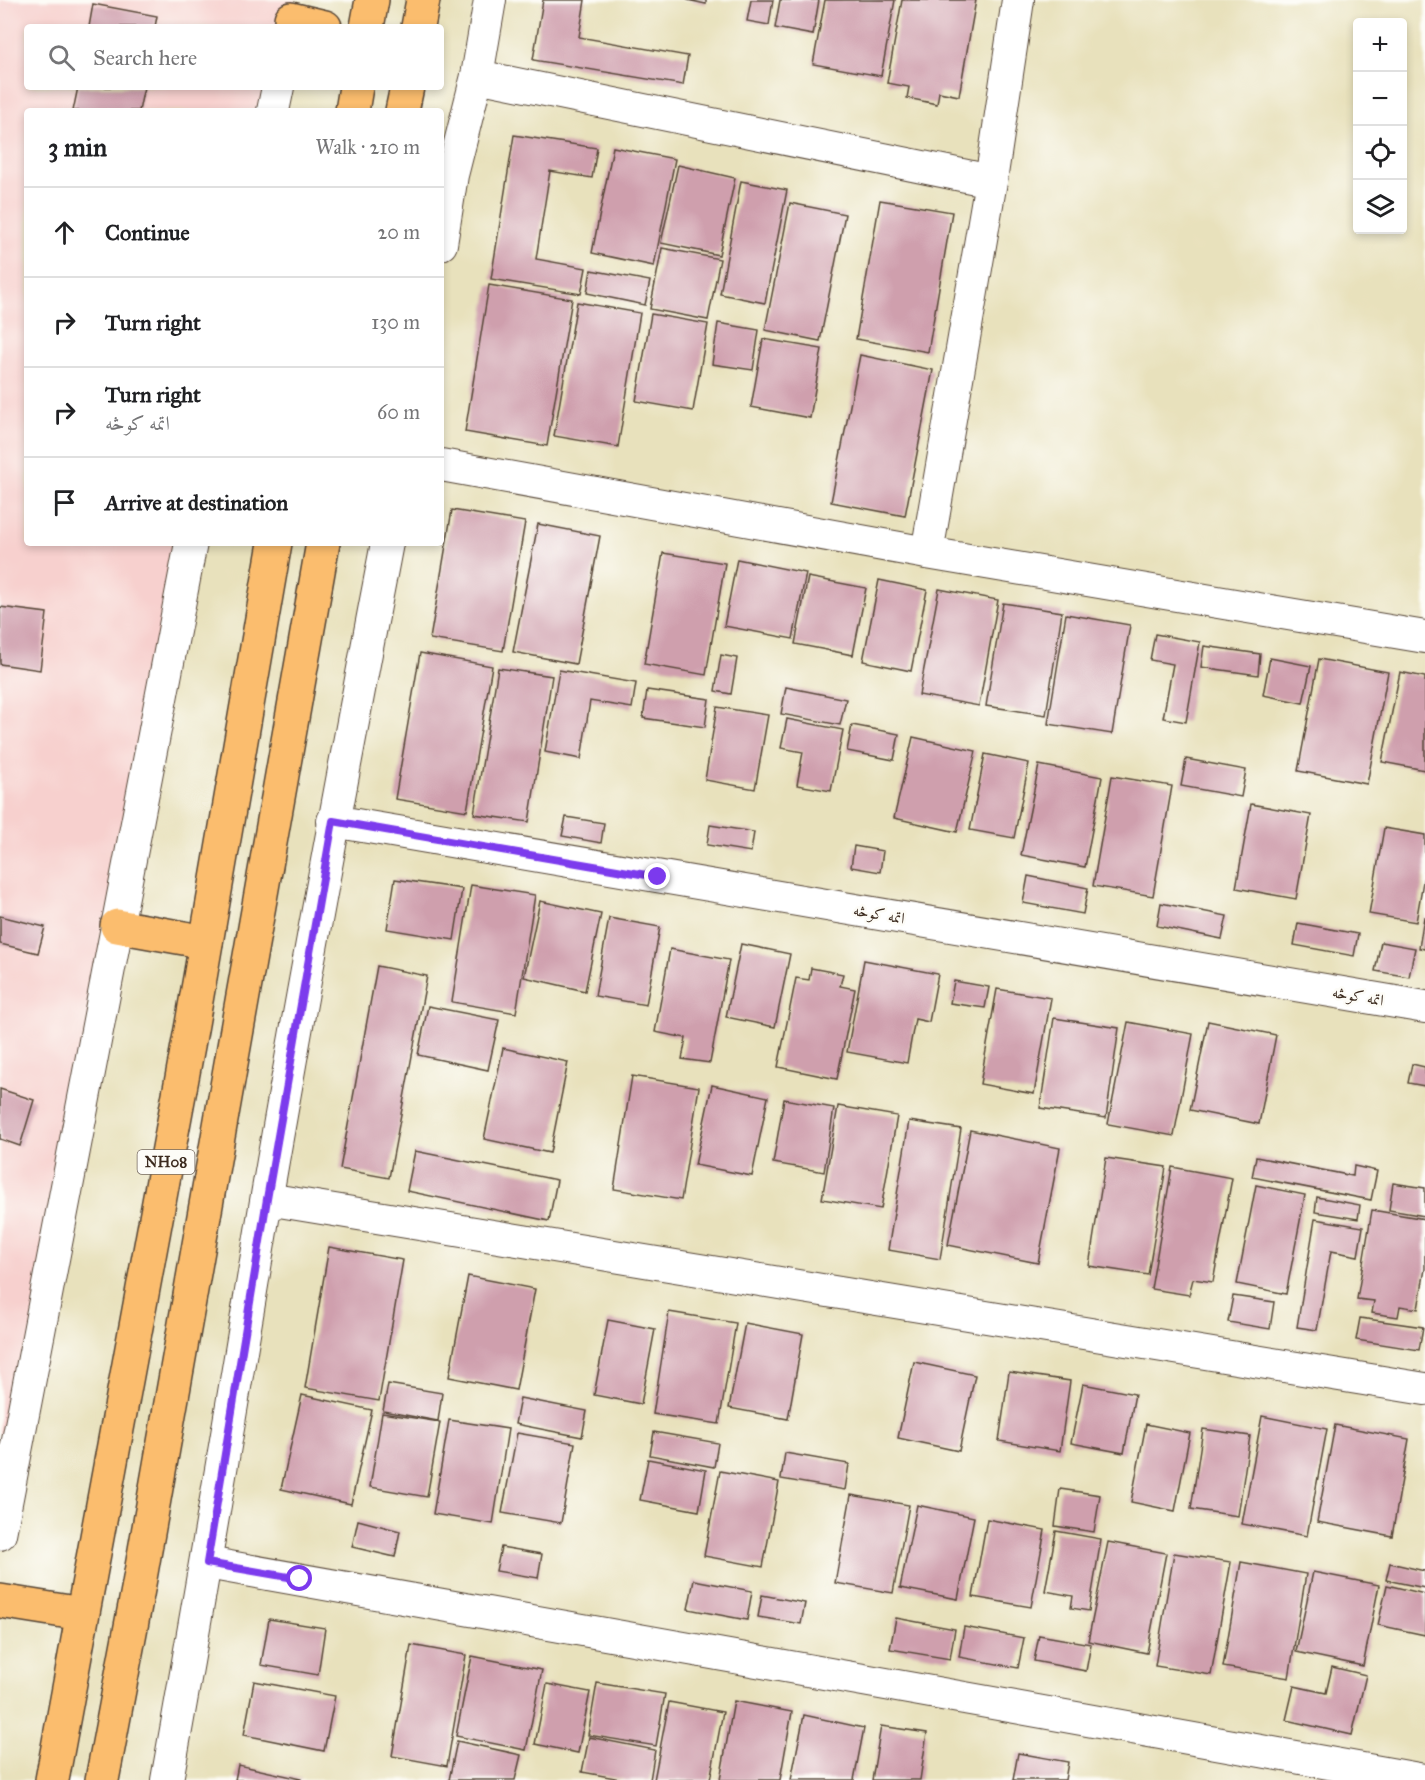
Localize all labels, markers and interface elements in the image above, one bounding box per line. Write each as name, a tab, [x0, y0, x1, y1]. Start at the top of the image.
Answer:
map controls	[1353, 18, 1407, 234]
button: +	[1353, 18, 1407, 72]
search box	[24, 24, 444, 90]
icon: search	[45, 41, 78, 74]
text: Search here	[93, 44, 197, 71]
button: −	[1353, 72, 1407, 126]
button: locate	[1353, 126, 1407, 180]
text: 3 min	[48, 131, 107, 163]
text: Walk · 210 m	[315, 135, 420, 159]
button: layers	[1353, 180, 1407, 234]
icon: ahead	[48, 216, 81, 249]
text: Continue	[105, 219, 190, 246]
text: 20 m	[377, 220, 420, 244]
icon: right	[48, 306, 81, 339]
text: Turn right	[105, 309, 201, 336]
text: 130 m	[371, 310, 420, 334]
text: Turn right	[105, 381, 201, 408]
icon: right	[48, 396, 81, 429]
text: 60 m	[377, 400, 420, 424]
text: اتمه کوڅه	[105, 411, 170, 435]
icon: arrive	[48, 486, 81, 519]
text: Arrive at destination	[105, 489, 288, 516]
route end	[644, 863, 670, 889]
street label: اتمه کوڅه	[852, 900, 906, 929]
street label: اتمه کوڅه	[1331, 982, 1385, 1011]
road number: NH08	[138, 1150, 195, 1174]
route start	[286, 1565, 312, 1591]

